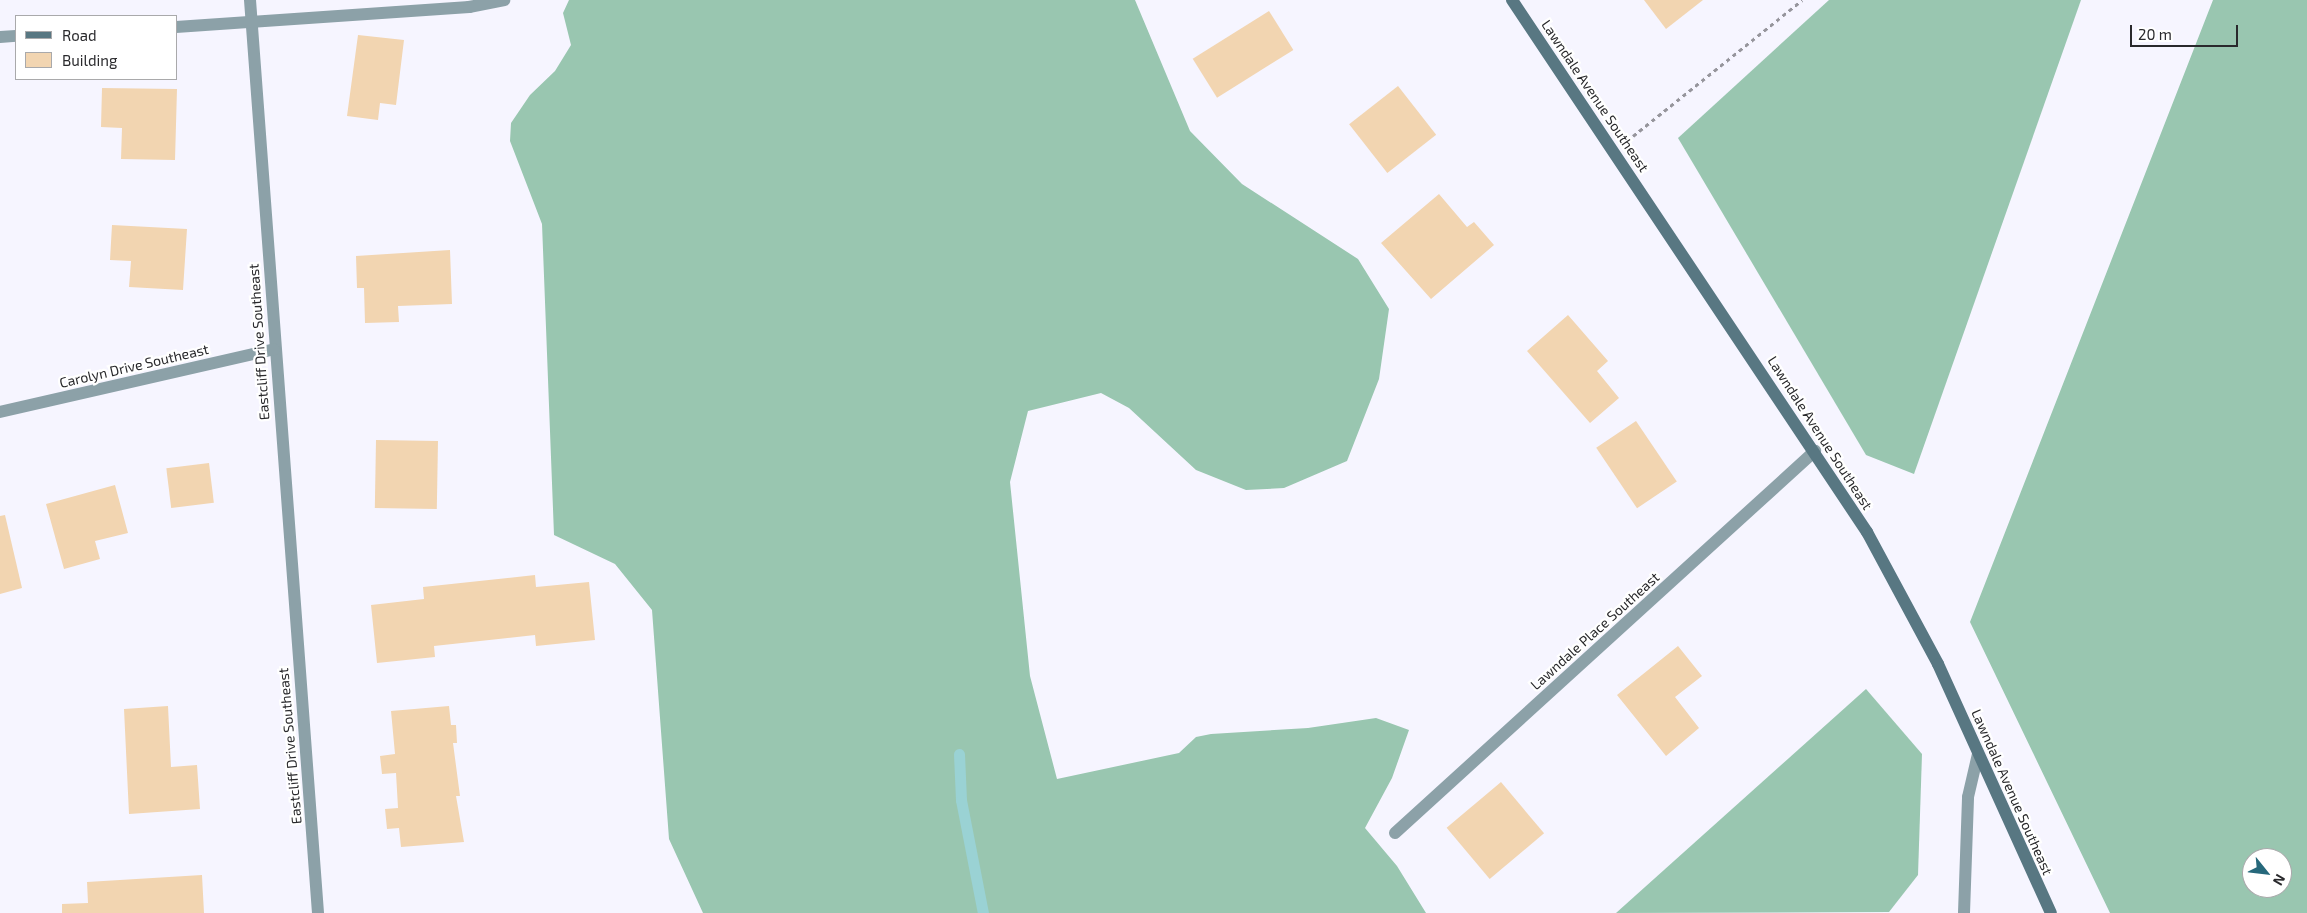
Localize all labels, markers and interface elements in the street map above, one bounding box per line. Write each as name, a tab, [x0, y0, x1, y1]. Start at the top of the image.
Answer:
legend	[15, 15, 178, 80]
scale bar	[2132, 15, 2240, 47]
street label: Lawndale Avenue Southeast	[1538, 17, 1652, 175]
text: 20 m	[2138, 25, 2172, 43]
text: Road	[62, 26, 97, 44]
text: Building	[62, 51, 117, 69]
street label: Eastcliff Drive Southeast	[245, 263, 273, 421]
street label: Carolyn Drive Southeast	[58, 341, 210, 391]
street label: Lawndale Avenue Southeast	[1764, 353, 1876, 513]
street label: Lawndale Place Southeast	[1527, 569, 1663, 693]
street label: Eastcliff Drive Southeast	[275, 667, 305, 825]
street label: Lawndale Avenue Southeast	[1968, 706, 2056, 878]
north arrow	[2242, 848, 2292, 898]
text: N	[2270, 871, 2290, 889]

